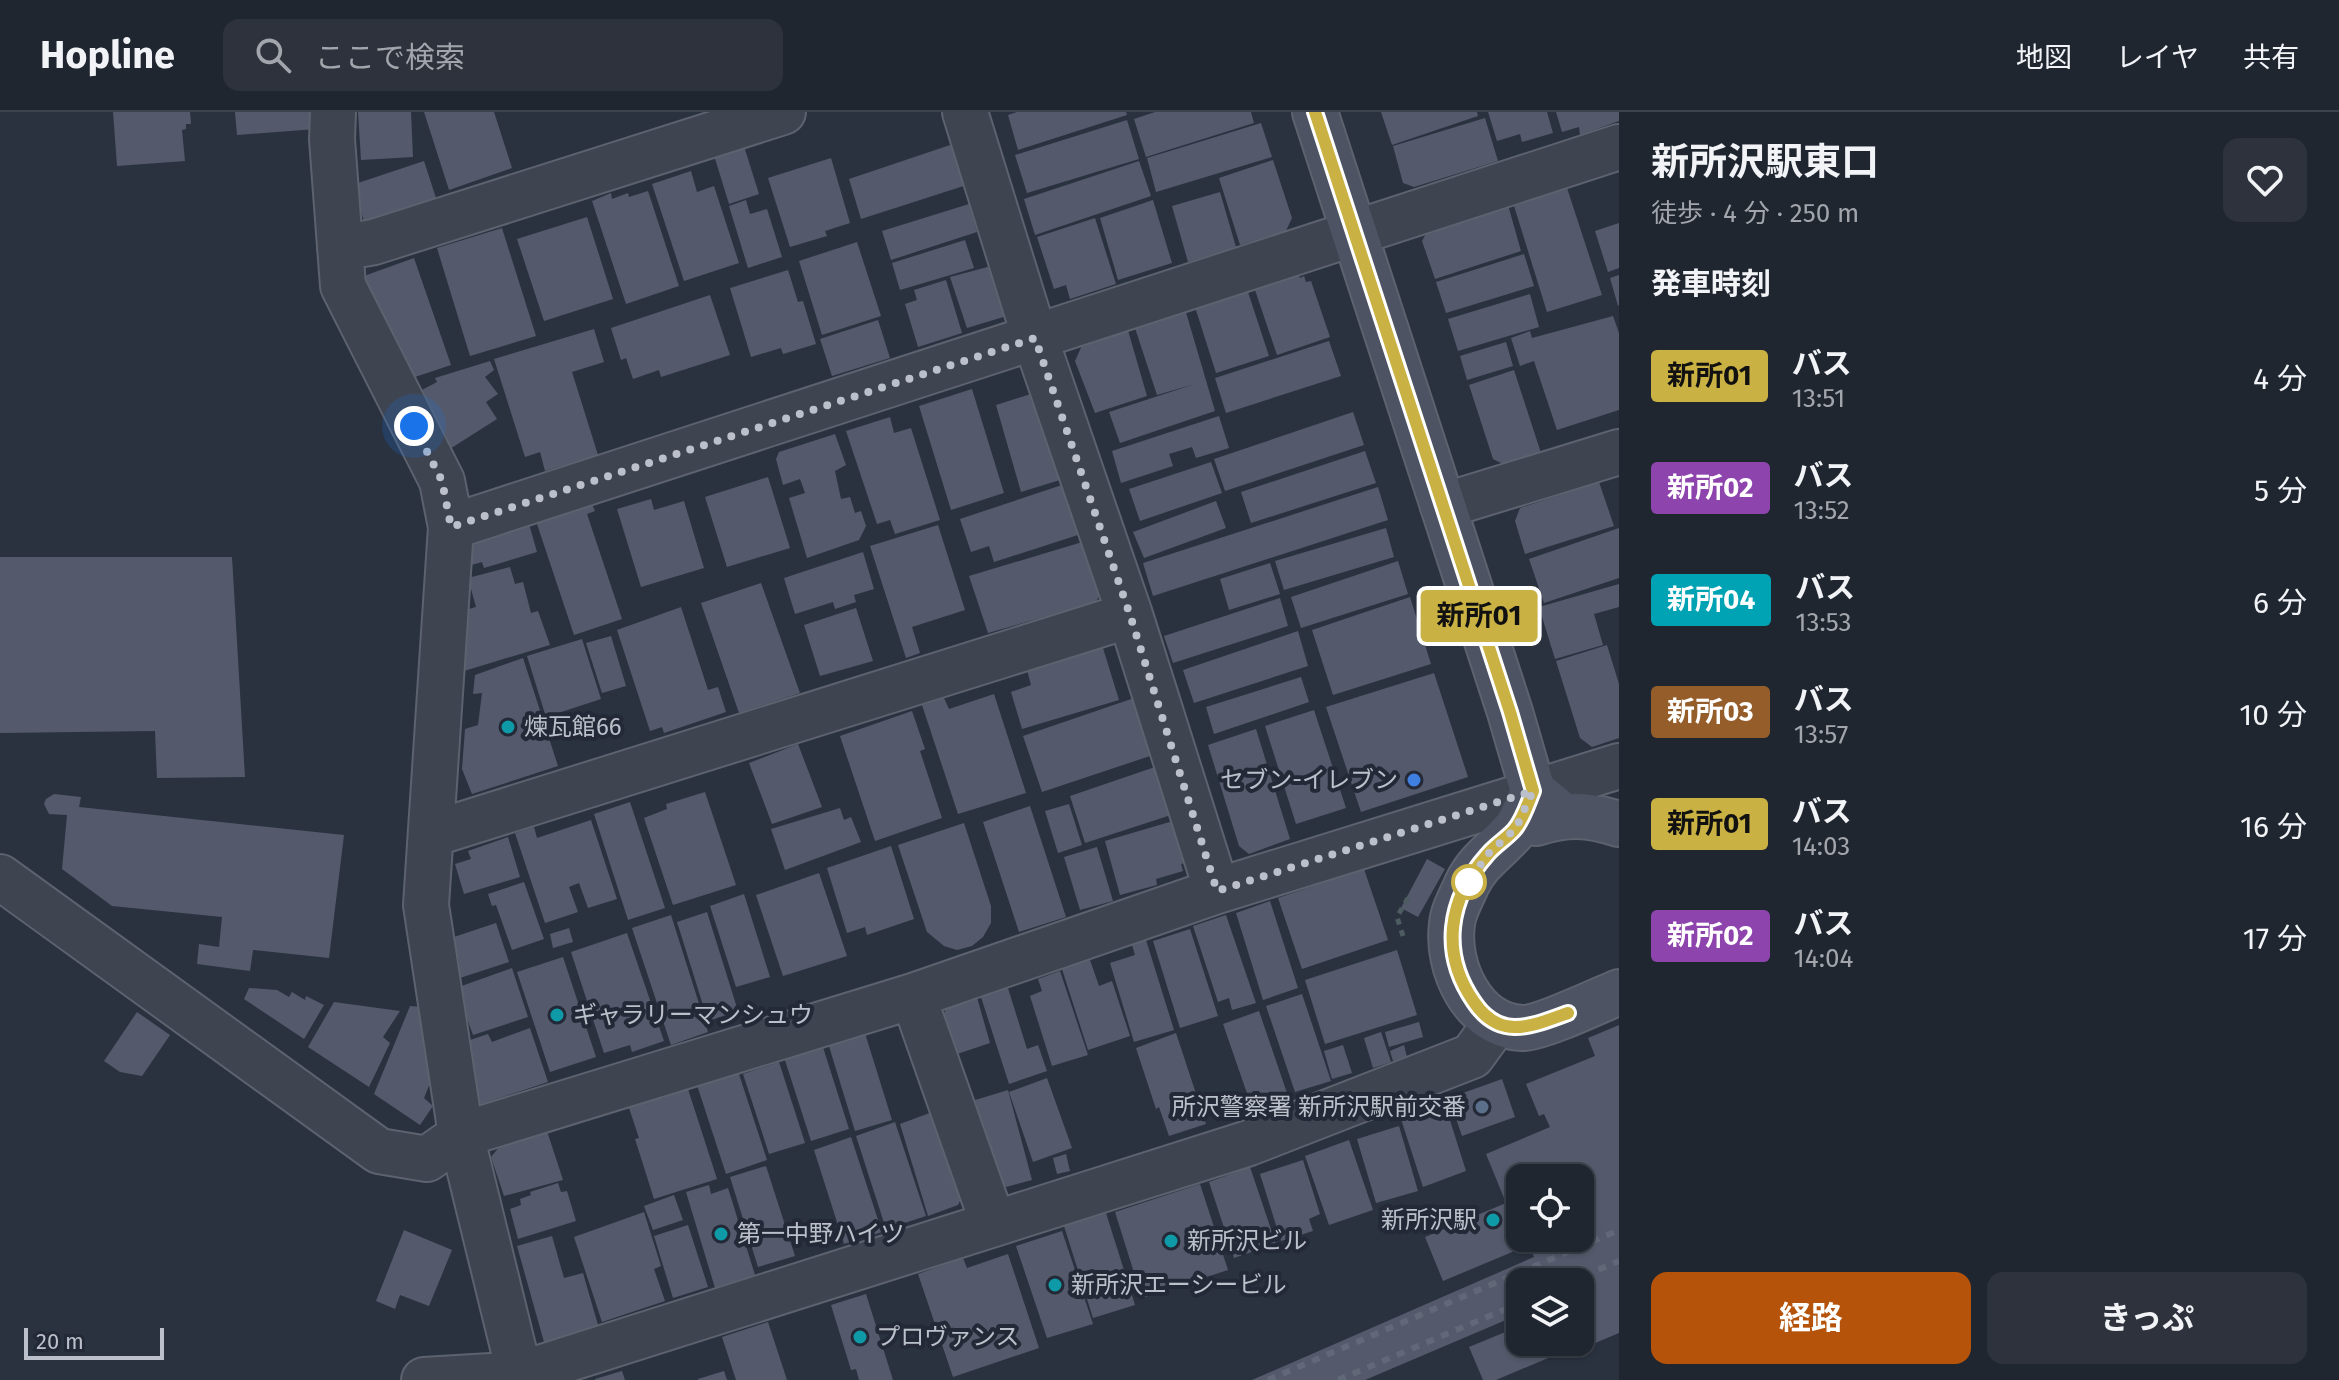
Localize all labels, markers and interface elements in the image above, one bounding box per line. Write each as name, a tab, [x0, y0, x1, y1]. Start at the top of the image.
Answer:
search box	[223, 19, 783, 91]
text: Hopline	[40, 32, 175, 78]
icon: search	[251, 33, 295, 77]
text: ここで検索	[315, 40, 465, 76]
text: 地図	[2016, 41, 2072, 74]
text: レイヤ	[2116, 41, 2199, 74]
text: 共有	[2243, 41, 2299, 74]
button: heart	[2223, 138, 2307, 222]
text: 新所沢駅東口	[1651, 139, 1879, 185]
text: 徒歩 · 4 分 · 250 m	[1651, 198, 1859, 229]
text: 発車時刻	[1651, 266, 1771, 302]
text: バス	[1792, 346, 1852, 382]
text: 新所01	[1667, 359, 1752, 392]
text: 4 分	[2253, 361, 2307, 397]
text: 13:51	[1792, 383, 1845, 414]
your location	[394, 406, 434, 446]
text: バス	[1794, 458, 1854, 494]
text: 新所02	[1667, 471, 1754, 504]
text: 5 分	[2254, 473, 2307, 509]
text: 13:52	[1794, 495, 1850, 526]
text: バス	[1795, 570, 1855, 606]
text: 新所04	[1667, 583, 1755, 616]
text: 6 分	[2253, 585, 2307, 621]
line badge: 新所01	[1423, 590, 1535, 642]
text: 新所01	[1437, 599, 1521, 632]
text: 13:53	[1795, 607, 1852, 638]
text: バス	[1794, 682, 1854, 718]
text: 新所03	[1667, 695, 1754, 728]
text: 10 分	[2239, 697, 2307, 733]
place label: 煉瓦館66	[524, 713, 622, 741]
marker: 煉瓦館66	[499, 718, 517, 736]
text: 13:57	[1794, 719, 1848, 750]
place label: セブン-イレブン	[1220, 766, 1398, 794]
marker: セブン-イレブン	[1405, 771, 1423, 789]
text: バス	[1792, 794, 1852, 830]
text: 新所01	[1667, 807, 1752, 840]
text: 16 分	[2240, 809, 2307, 845]
text: 14:03	[1792, 831, 1850, 862]
unlabelled marker	[1452, 865, 1486, 899]
text: バス	[1794, 906, 1854, 942]
text: 新所02	[1667, 919, 1754, 952]
text: 17 分	[2243, 921, 2307, 957]
text: 14:04	[1794, 943, 1853, 974]
place label: ギャラリーマンシュウ	[573, 1001, 813, 1029]
marker: ギャラリーマンシュウ	[548, 1006, 566, 1024]
place label: 所沢警察署 新所沢駅前交番	[1172, 1093, 1466, 1121]
marker: 所沢警察署 新所沢駅前交番	[1473, 1098, 1491, 1116]
map controls	[1506, 1164, 1594, 1356]
button: locate	[1506, 1164, 1594, 1252]
place label: 新所沢駅	[1381, 1206, 1477, 1234]
marker: 新所沢駅	[1484, 1211, 1502, 1229]
place label: 第一中野ハイツ	[737, 1220, 905, 1248]
marker: 第一中野ハイツ	[712, 1225, 730, 1243]
place label: 新所沢ビル	[1187, 1227, 1307, 1255]
marker: 新所沢ビル	[1162, 1232, 1180, 1250]
button: layers	[1506, 1268, 1594, 1356]
place label: 新所沢エーシービル	[1071, 1271, 1287, 1299]
button: 経路	[1651, 1272, 1971, 1364]
button: きっぷ	[1987, 1272, 2307, 1364]
marker: 新所沢エーシービル	[1046, 1276, 1064, 1294]
place label: プロヴァンス	[876, 1323, 1020, 1351]
scale bar	[24, 1324, 164, 1360]
text: 20 m	[36, 1328, 84, 1355]
marker: プロヴァンス	[851, 1328, 869, 1346]

